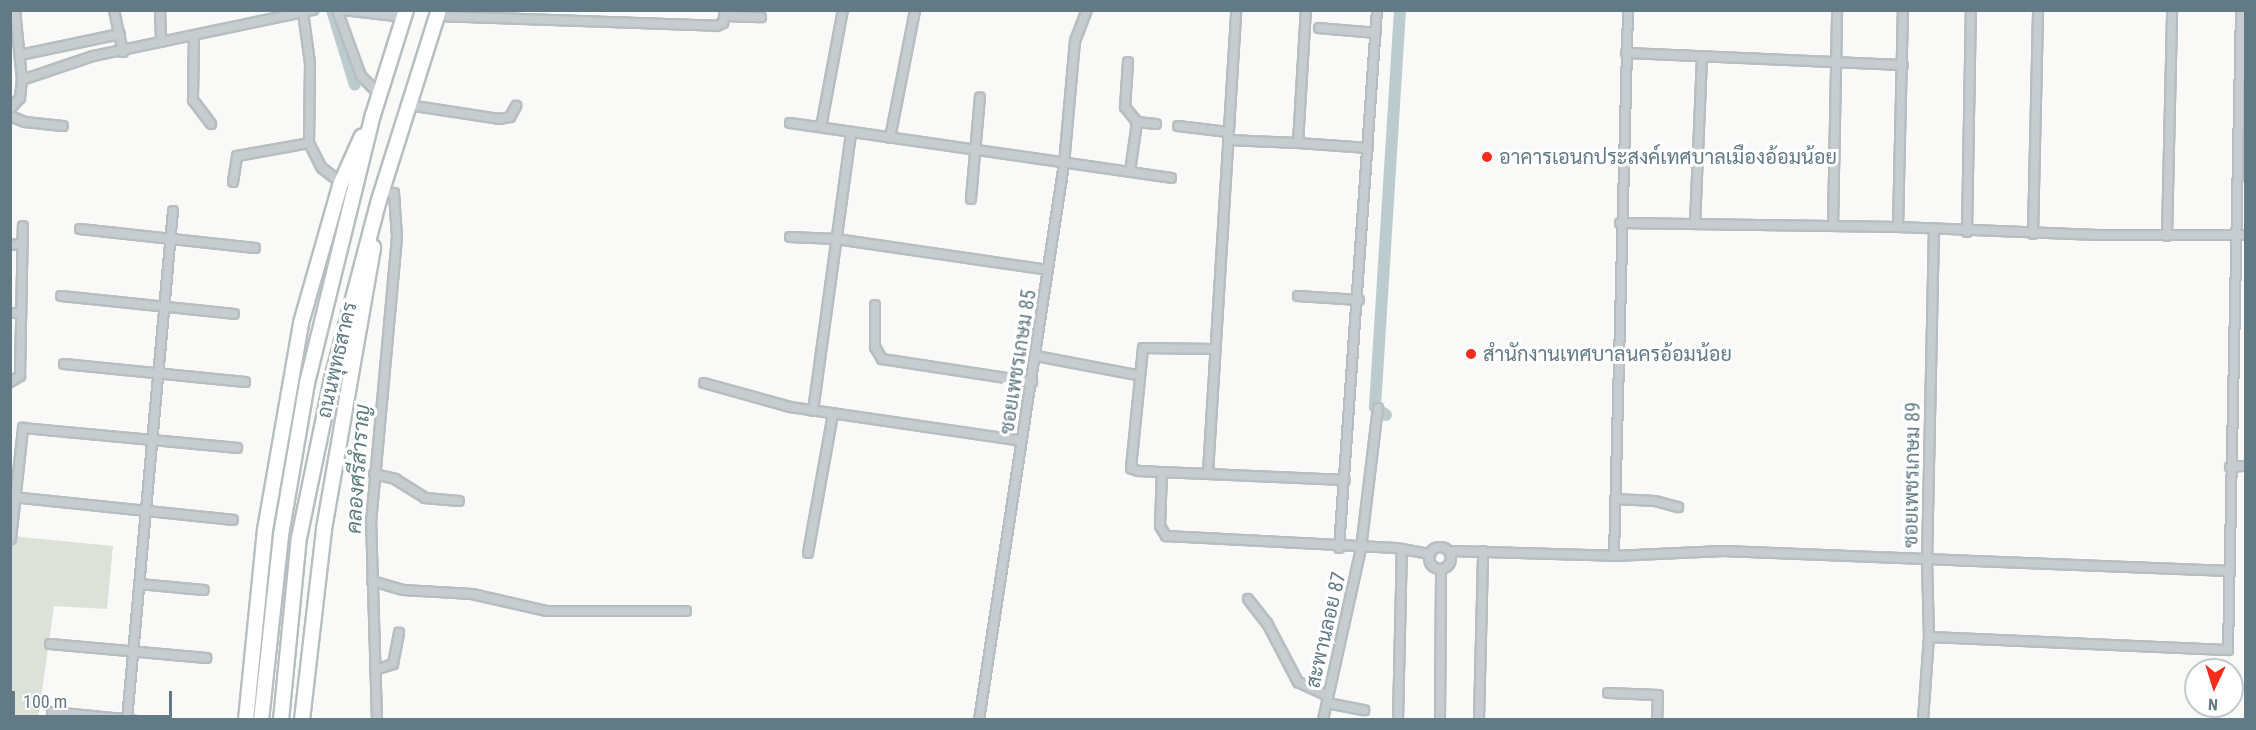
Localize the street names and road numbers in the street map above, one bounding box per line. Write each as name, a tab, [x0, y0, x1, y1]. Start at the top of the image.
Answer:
street label: ซอยเพชรเกษม 85	[995, 288, 1041, 436]
street label: ถนนพุทธสาคร	[312, 300, 362, 420]
street label: ซอยเพชรเกษม 89	[1899, 402, 1925, 548]
street label: สะพานลอย 87	[1301, 570, 1351, 690]

